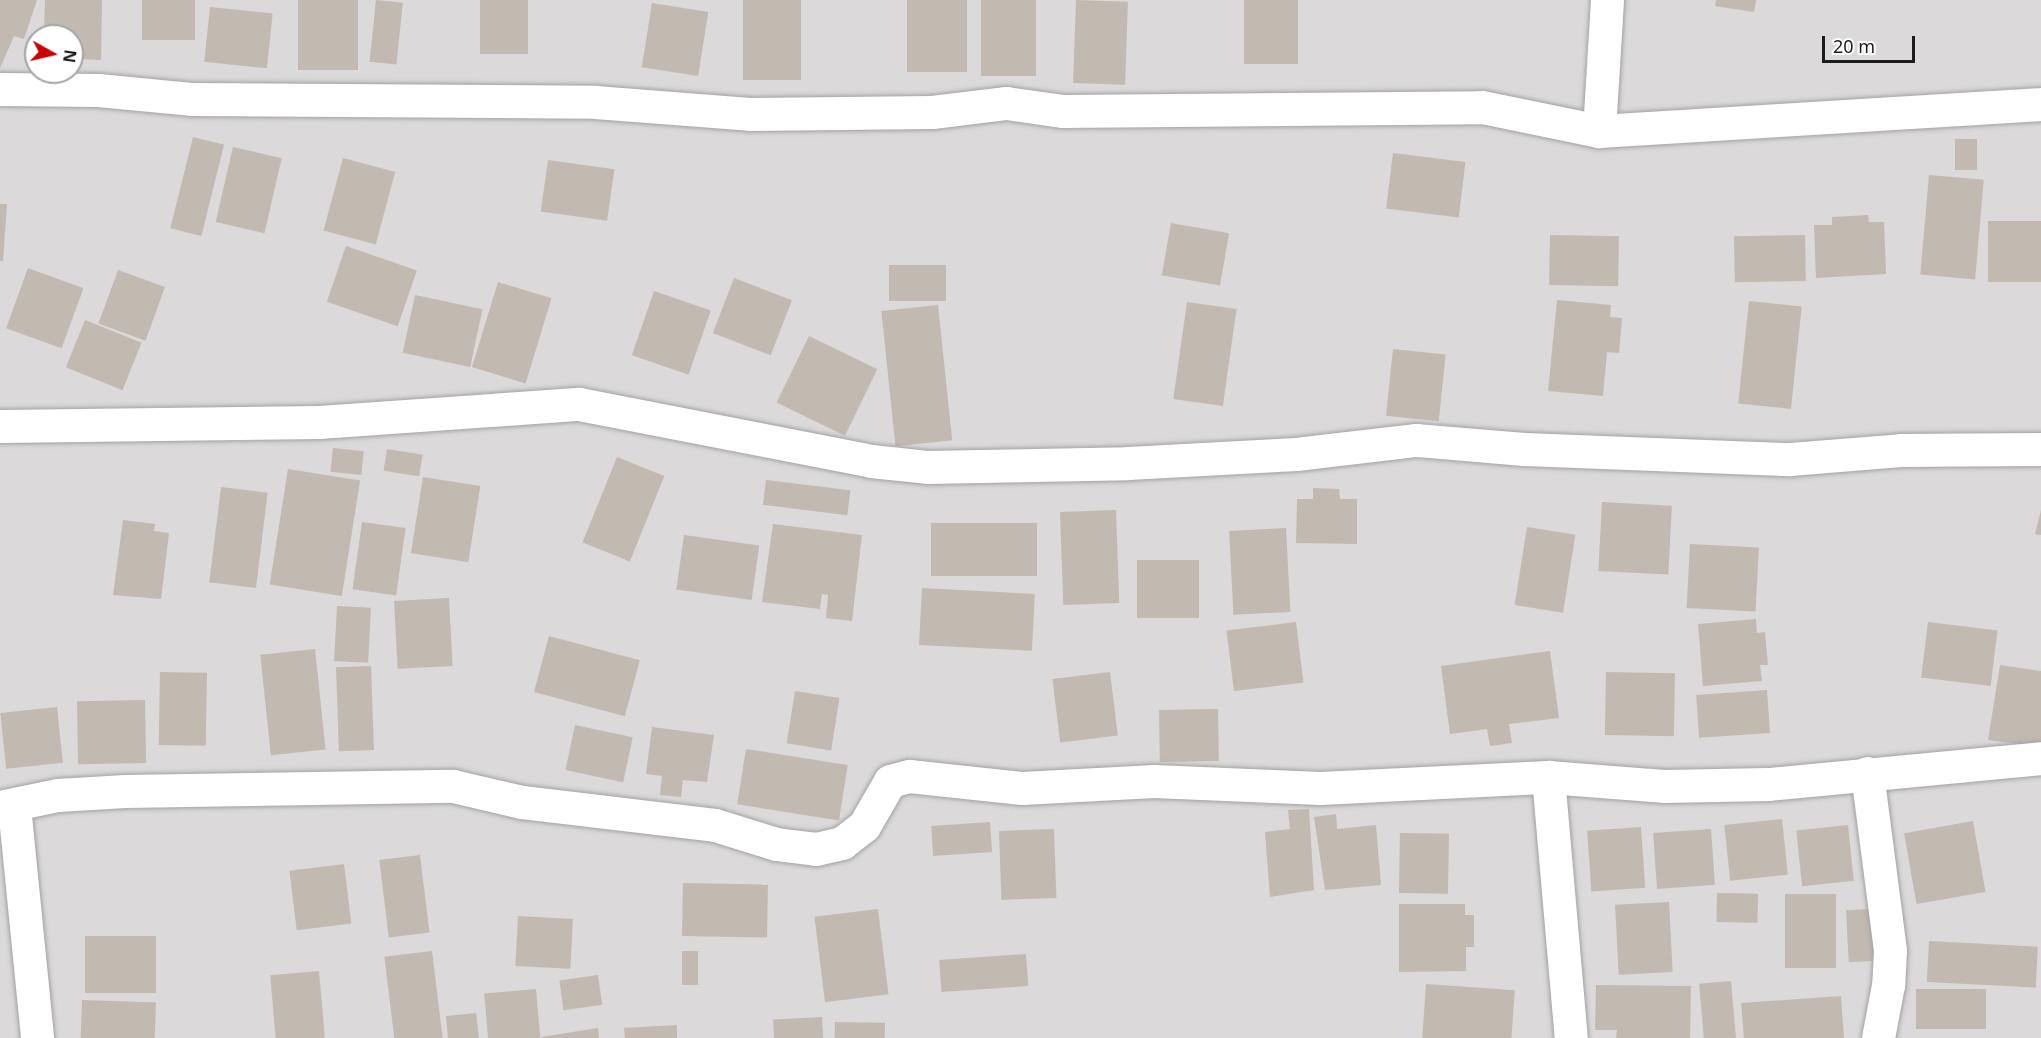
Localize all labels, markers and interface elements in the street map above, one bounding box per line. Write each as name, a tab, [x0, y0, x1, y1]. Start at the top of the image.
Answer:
north arrow	[24, 24, 84, 84]
scale bar	[1825, 24, 1918, 62]
text: 20 m	[1833, 34, 1875, 58]
text: N	[58, 48, 82, 64]

